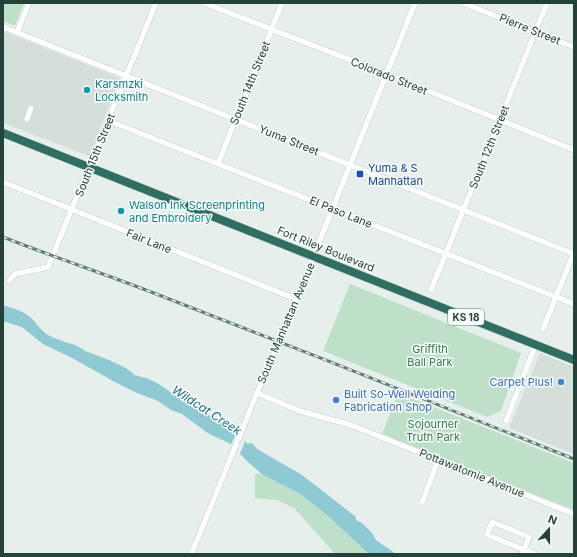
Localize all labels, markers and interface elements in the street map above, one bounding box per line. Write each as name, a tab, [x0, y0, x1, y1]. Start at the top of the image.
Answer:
street label: Pierre Street	[497, 10, 563, 48]
street label: South 14th Street	[227, 39, 273, 127]
street label: Colorado Street	[349, 54, 430, 98]
place label: Karsmzki Locksmith	[95, 77, 148, 104]
marker: Karsmzki Locksmith	[82, 85, 92, 95]
street label: South 12th Street	[466, 103, 512, 191]
street label: South 15th Street	[72, 111, 118, 199]
street label: Yuma Street	[257, 122, 321, 159]
place label: Yuma & S Manhattan	[368, 161, 423, 188]
marker: Yuma & S Manhattan	[355, 169, 365, 179]
street label: El Paso Lane	[308, 193, 374, 231]
place label: Walson Ink Screenprinting and Embroidery	[129, 198, 265, 225]
marker: Walson Ink Screenprinting and Embroidery	[116, 206, 126, 216]
street label: Fort Riley Boulevard	[275, 223, 377, 275]
street label: Fair Lane	[124, 226, 174, 256]
street label: South Manhattan Avenue	[254, 260, 318, 386]
road number: KS 18	[448, 309, 484, 325]
park label: Griffith Ball Park	[407, 342, 453, 369]
place label: Carpet Plus!	[489, 375, 553, 389]
marker: Carpet Plus!	[556, 377, 566, 387]
water label: Wildcat Creek	[169, 382, 245, 438]
place label: Built So-Well Welding Fabrication Shop	[344, 387, 455, 414]
marker: Built So-Well Welding Fabrication Shop	[331, 395, 341, 405]
park label: Sojourner Truth Park	[406, 417, 460, 444]
street label: Pottawatomie Avenue	[417, 445, 527, 501]
north arrow	[529, 509, 569, 549]
text: N	[546, 512, 559, 528]

